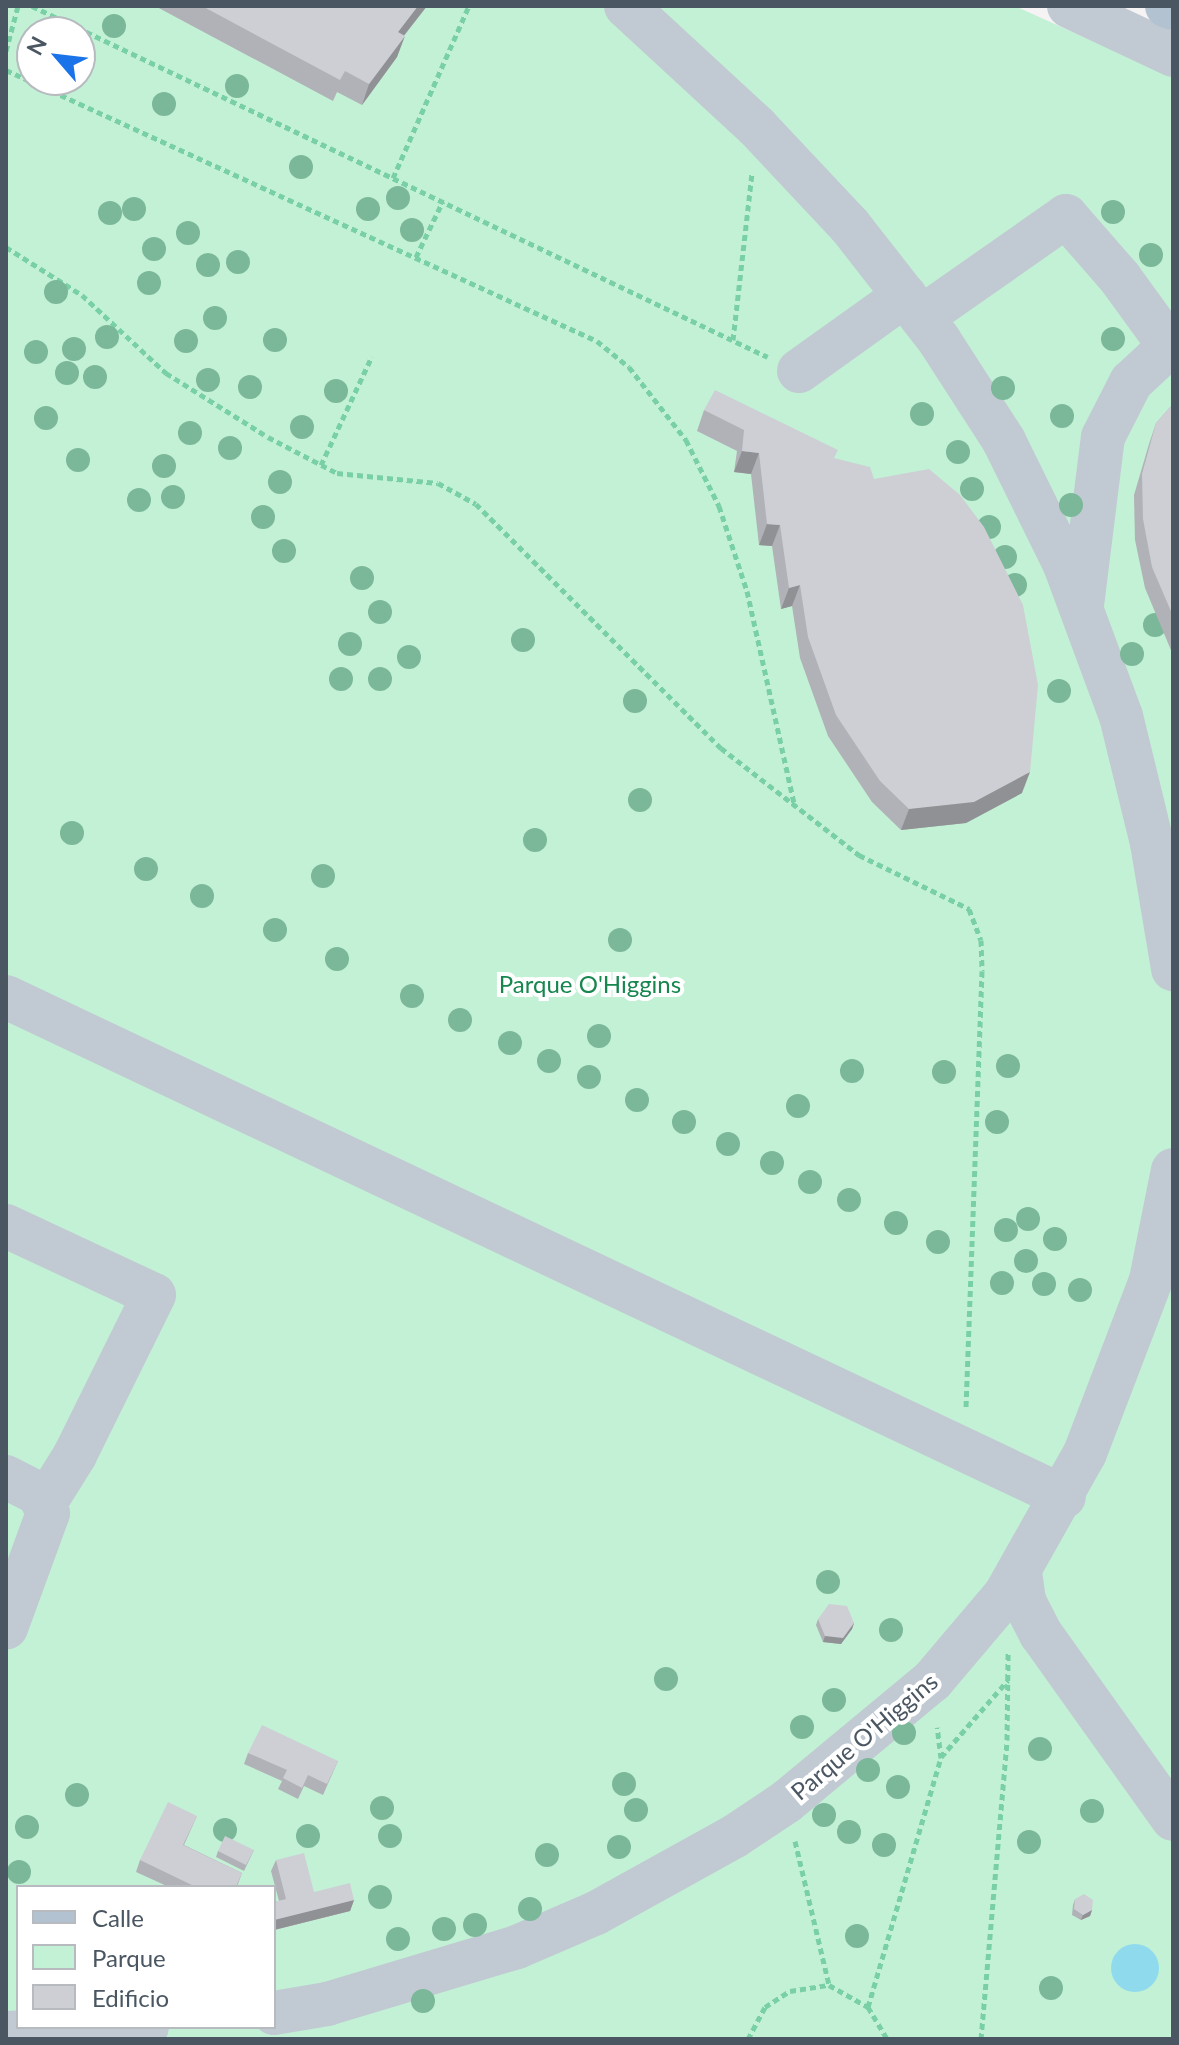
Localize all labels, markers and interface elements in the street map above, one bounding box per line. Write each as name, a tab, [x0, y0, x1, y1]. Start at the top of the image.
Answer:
north arrow	[16, 16, 96, 96]
text: N	[20, 32, 52, 59]
park label: Parque O'Higgins	[499, 970, 681, 998]
street label: Parque O'Higgins	[785, 1666, 943, 1806]
legend	[16, 1885, 276, 2029]
text: Calle	[92, 1903, 144, 1932]
text: Parque	[92, 1943, 166, 1972]
text: Edificio	[92, 1983, 169, 2012]

